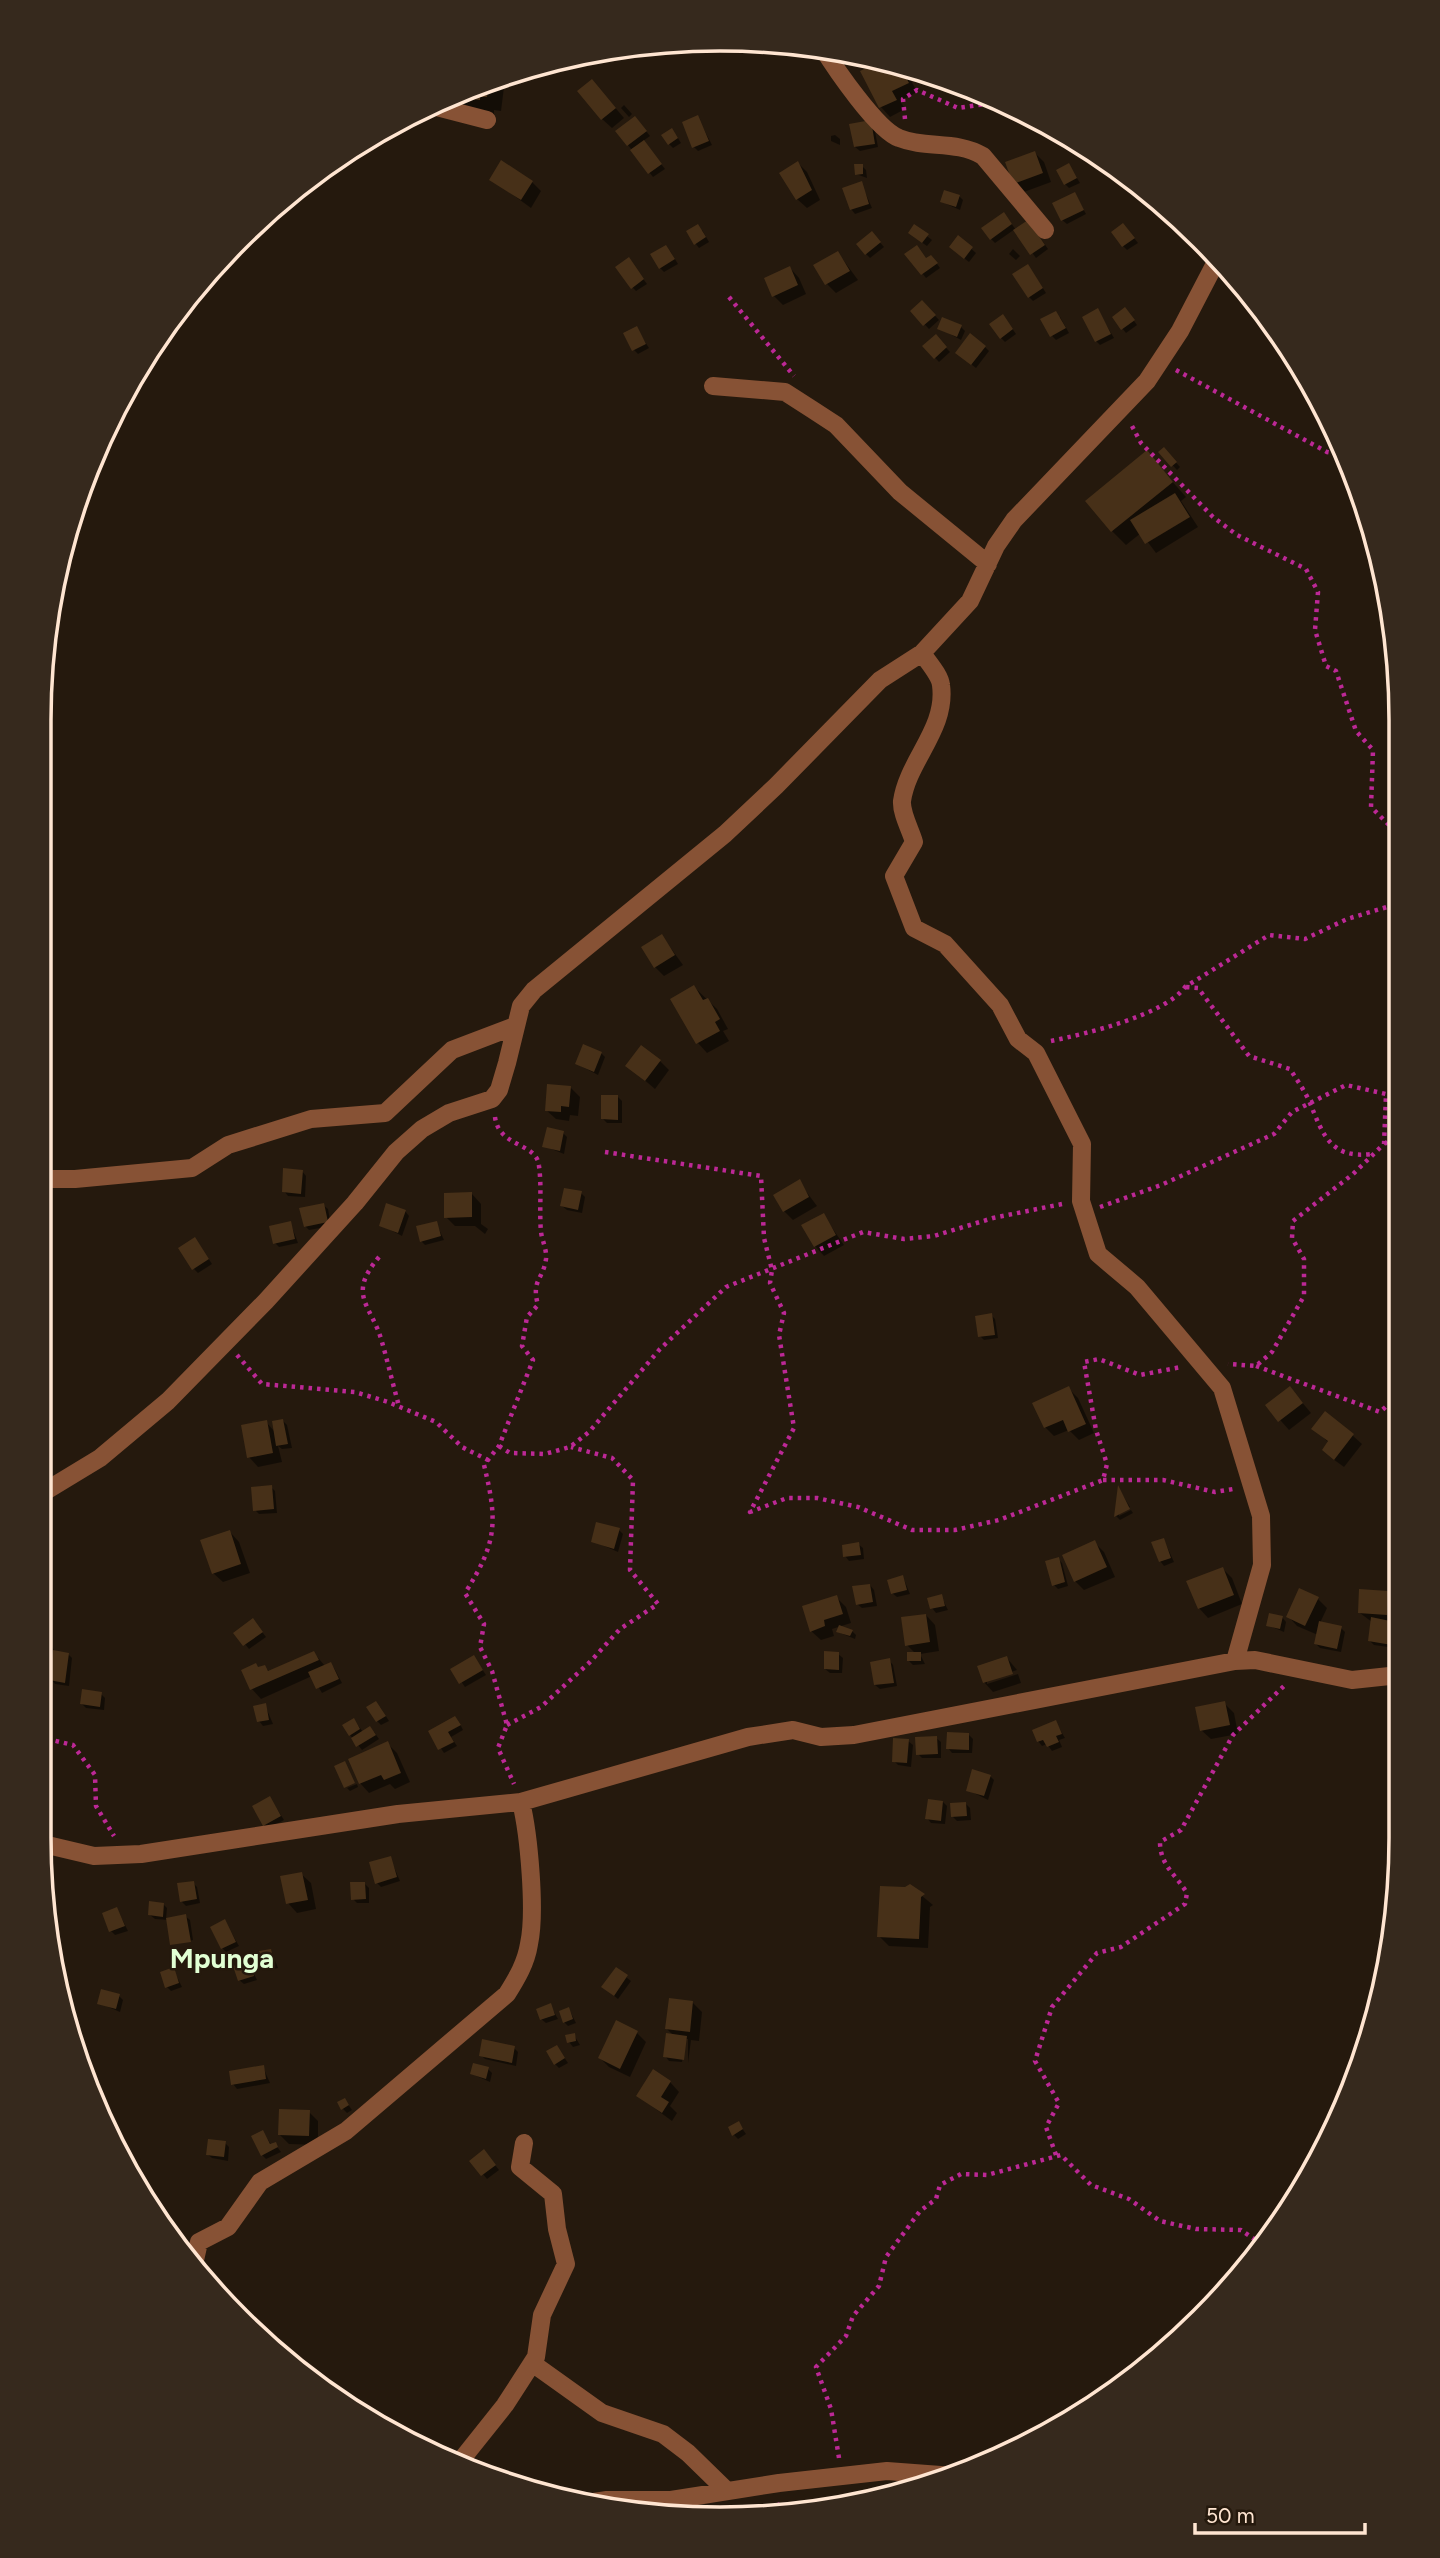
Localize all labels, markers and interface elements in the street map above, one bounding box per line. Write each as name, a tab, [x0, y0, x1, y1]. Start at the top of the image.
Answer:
district label: Mpunga	[170, 1941, 274, 1975]
scale bar	[1195, 2492, 1365, 2536]
text: 50 m	[1206, 2503, 1255, 2528]

